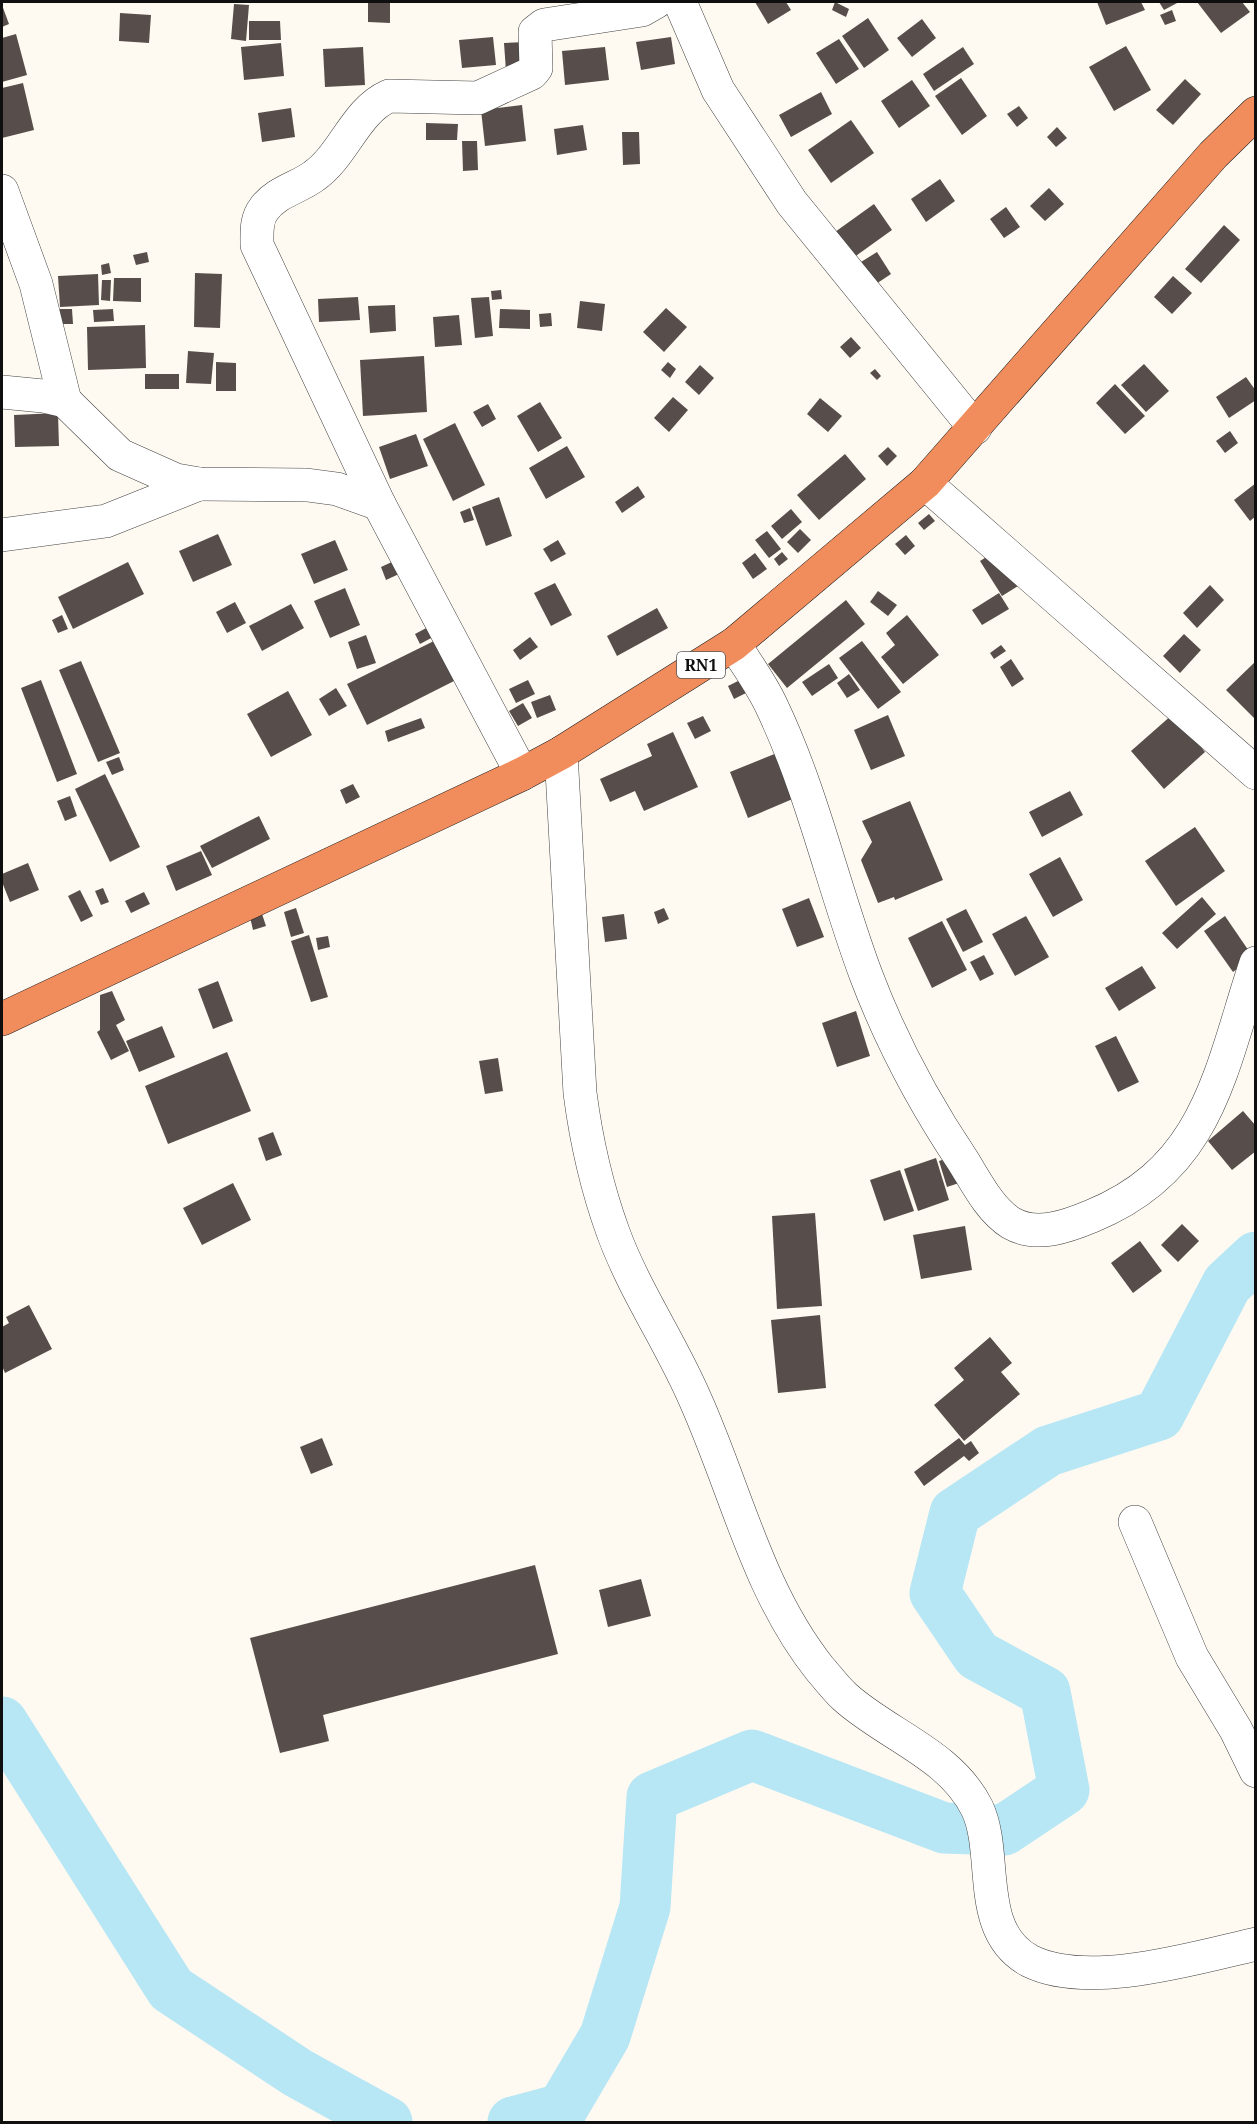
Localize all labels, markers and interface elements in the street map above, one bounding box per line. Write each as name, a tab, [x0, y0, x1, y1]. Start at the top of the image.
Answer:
road number: RN1	[677, 652, 725, 678]

